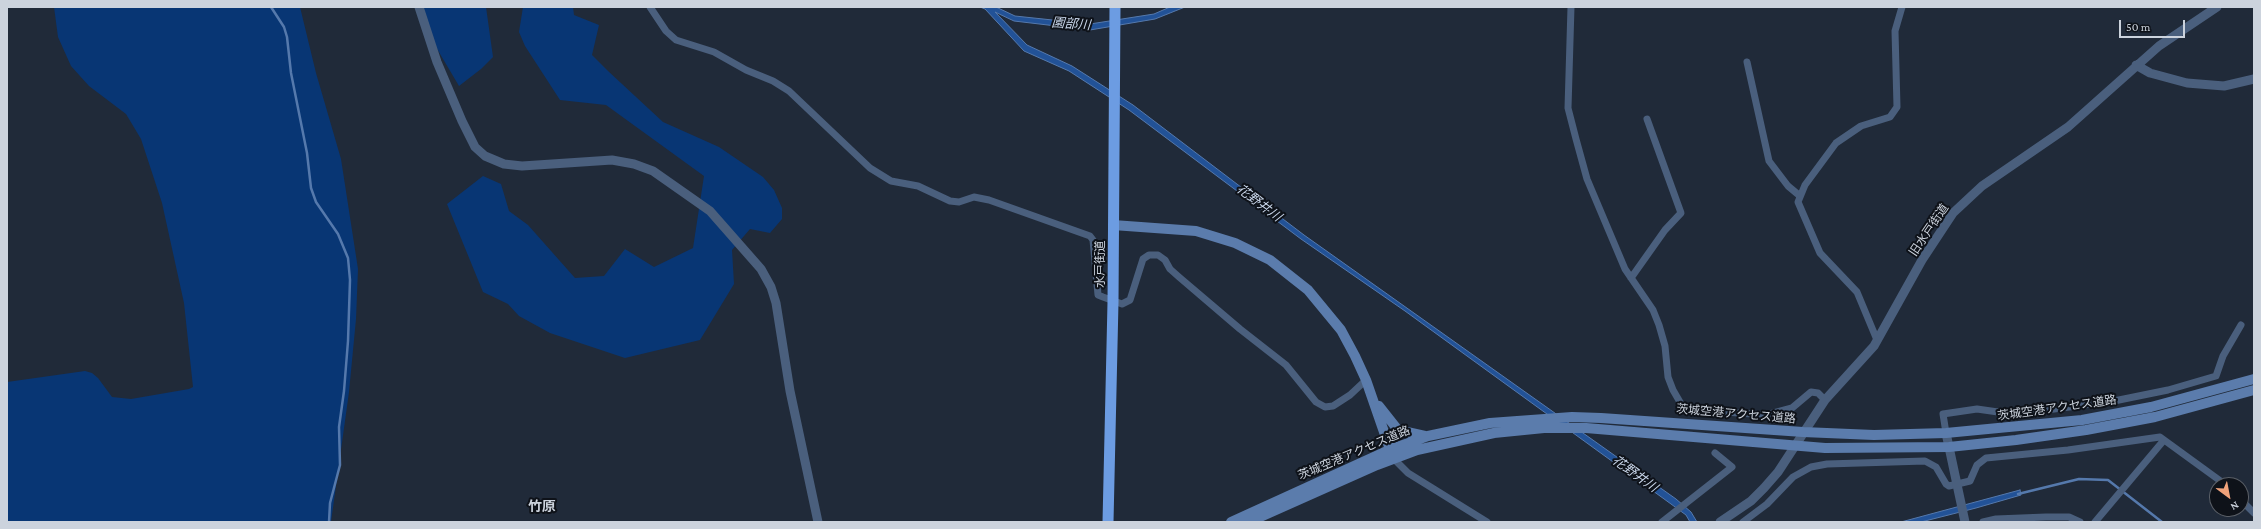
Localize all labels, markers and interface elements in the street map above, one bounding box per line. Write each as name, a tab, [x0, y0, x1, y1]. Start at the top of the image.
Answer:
scale bar	[2121, 12, 2187, 38]
water label: 園部川	[1051, 15, 1091, 33]
text: 50 m	[2126, 20, 2150, 34]
water label: 花野井川	[1234, 181, 1284, 225]
street label: 旧水戸街道	[1906, 201, 1952, 259]
street label: 水戸街道	[1093, 240, 1107, 288]
street label: 茨城空港アクセス道路	[1997, 393, 2117, 423]
street label: 茨城空港アクセス道路	[1676, 402, 1796, 426]
street label: 茨城空港アクセス道路	[1296, 423, 1412, 483]
water label: 花野井川	[1609, 452, 1661, 496]
north arrow	[2209, 477, 2249, 517]
district label: 竹原	[528, 499, 556, 515]
text: N	[2228, 499, 2241, 513]

